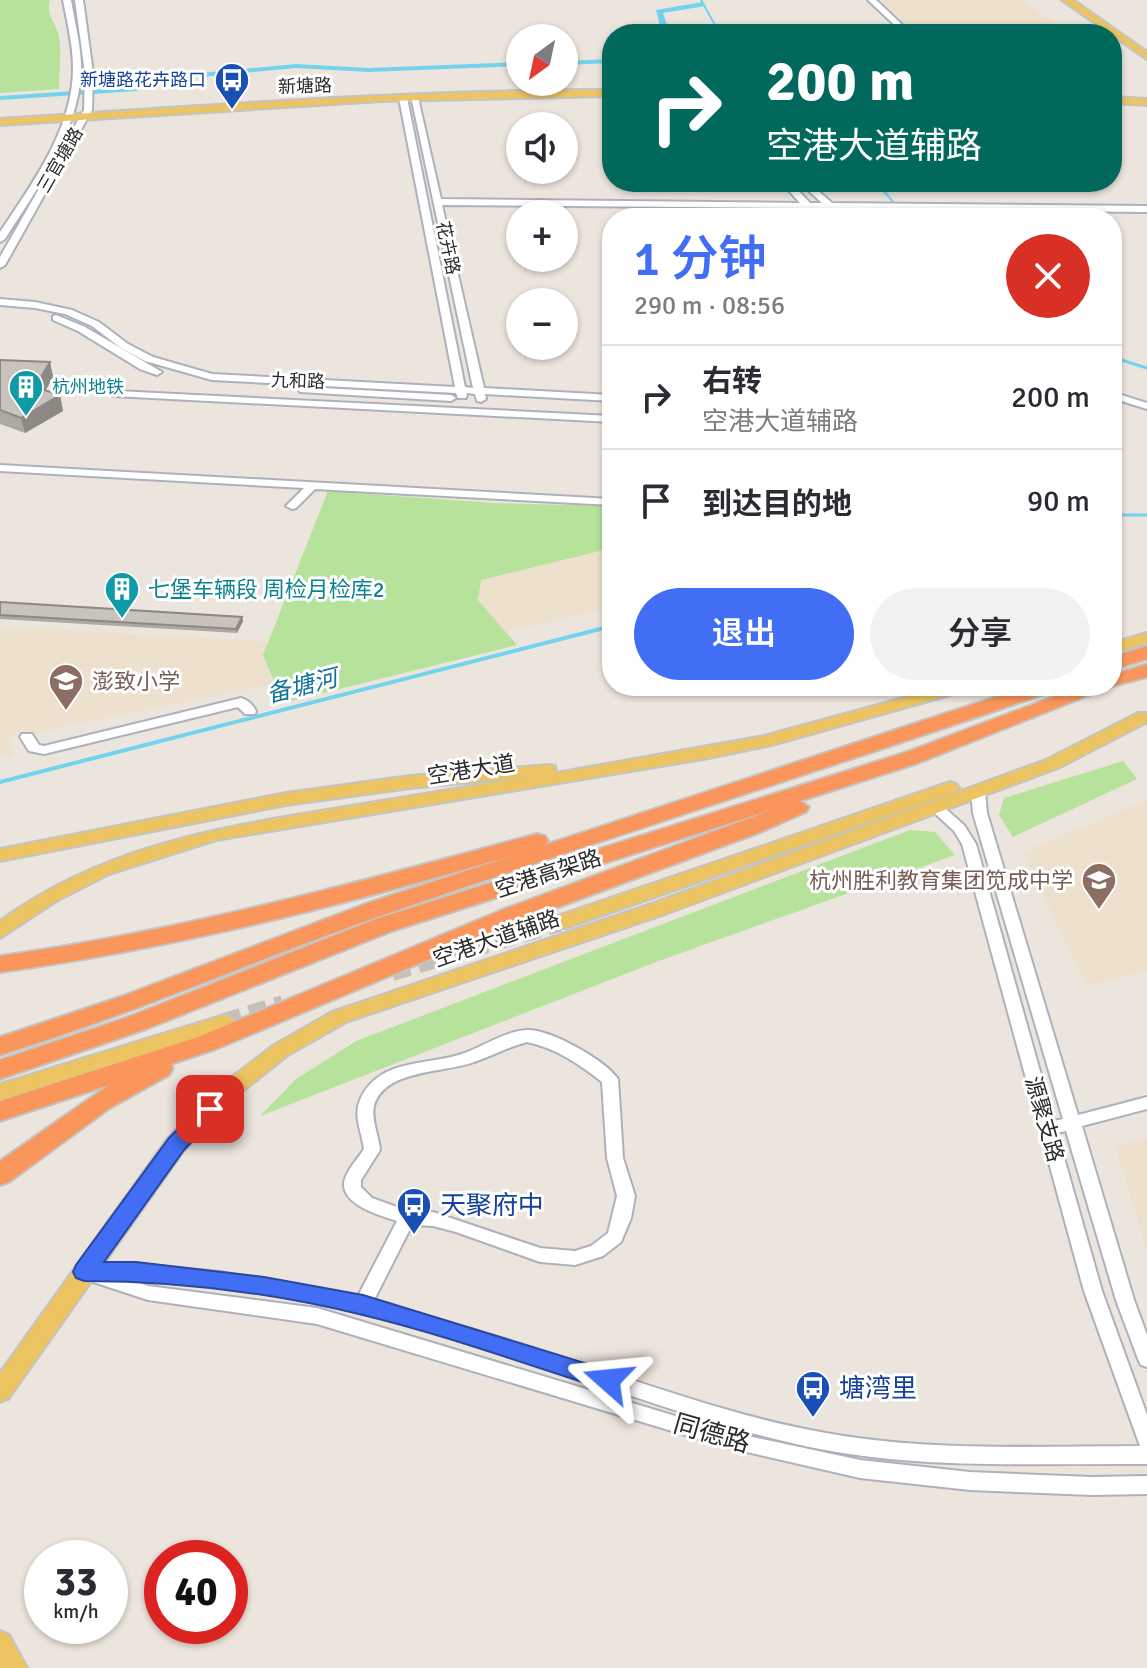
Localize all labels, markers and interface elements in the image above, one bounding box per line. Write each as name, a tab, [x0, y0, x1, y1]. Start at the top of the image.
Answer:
north arrow	[506, 24, 578, 96]
map controls	[506, 24, 578, 360]
text: 200 m	[766, 47, 914, 116]
icon: right	[634, 56, 738, 160]
bus stop icon: 新塘路花卉路口	[213, 61, 251, 111]
place label: 新塘路花卉路口	[80, 69, 206, 91]
street label: 新塘路	[278, 74, 332, 98]
button: sound	[506, 112, 578, 184]
street label: 三官塘路	[32, 123, 88, 197]
text: 空港大道辅路	[766, 124, 982, 169]
button: +	[506, 200, 578, 272]
street label: 花卉路	[432, 219, 464, 277]
text: 1 分钟	[634, 230, 766, 289]
button: close	[1006, 234, 1090, 318]
button: −	[506, 288, 578, 360]
text: 290 m · 08:56	[634, 290, 785, 322]
text: 右转	[702, 363, 762, 400]
building icon: 杭州地铁	[7, 368, 45, 418]
street label: 九和路	[271, 369, 325, 393]
icon: right	[634, 375, 678, 419]
place label: 杭州地铁	[52, 376, 124, 398]
text: 200 m	[1011, 379, 1090, 416]
text: 空港大道辅路	[702, 406, 858, 438]
icon: arrive	[634, 479, 678, 523]
text: 90 m	[1027, 483, 1090, 520]
text: 到达目的地	[702, 486, 852, 523]
building icon: 七堡车辆段 周检月检库2	[103, 570, 141, 620]
place label: 七堡车辆段 周检月检库2	[148, 576, 385, 603]
button: 退出	[634, 588, 854, 680]
button: 分享	[870, 588, 1090, 680]
school or university icon: 澎致小学	[47, 662, 85, 712]
water label: 备塘河	[263, 662, 344, 709]
place label: 澎致小学	[92, 668, 180, 695]
street label: 空港大道	[426, 749, 517, 790]
street label: 空港高架路	[492, 844, 605, 903]
school or university icon: 杭州胜利教育集团笕成中学	[1080, 861, 1118, 911]
place label: 杭州胜利教育集团笕成中学	[809, 867, 1073, 894]
street label: 空港大道辅路	[429, 904, 563, 973]
street label: 源聚支路	[1019, 1073, 1070, 1165]
pin	[176, 1075, 244, 1143]
icon: arrive	[188, 1087, 232, 1131]
bus stop icon: 天聚府中	[395, 1186, 433, 1236]
place label: 天聚府中	[440, 1190, 544, 1222]
position arrow	[566, 1338, 650, 1422]
bus stop icon: 塘湾里	[794, 1369, 832, 1419]
place label: 塘湾里	[839, 1373, 917, 1405]
street label: 同德路	[670, 1408, 754, 1460]
speed limit sign: 40	[144, 1540, 248, 1644]
text: 33	[54, 1557, 98, 1607]
text: km/h	[53, 1599, 99, 1624]

